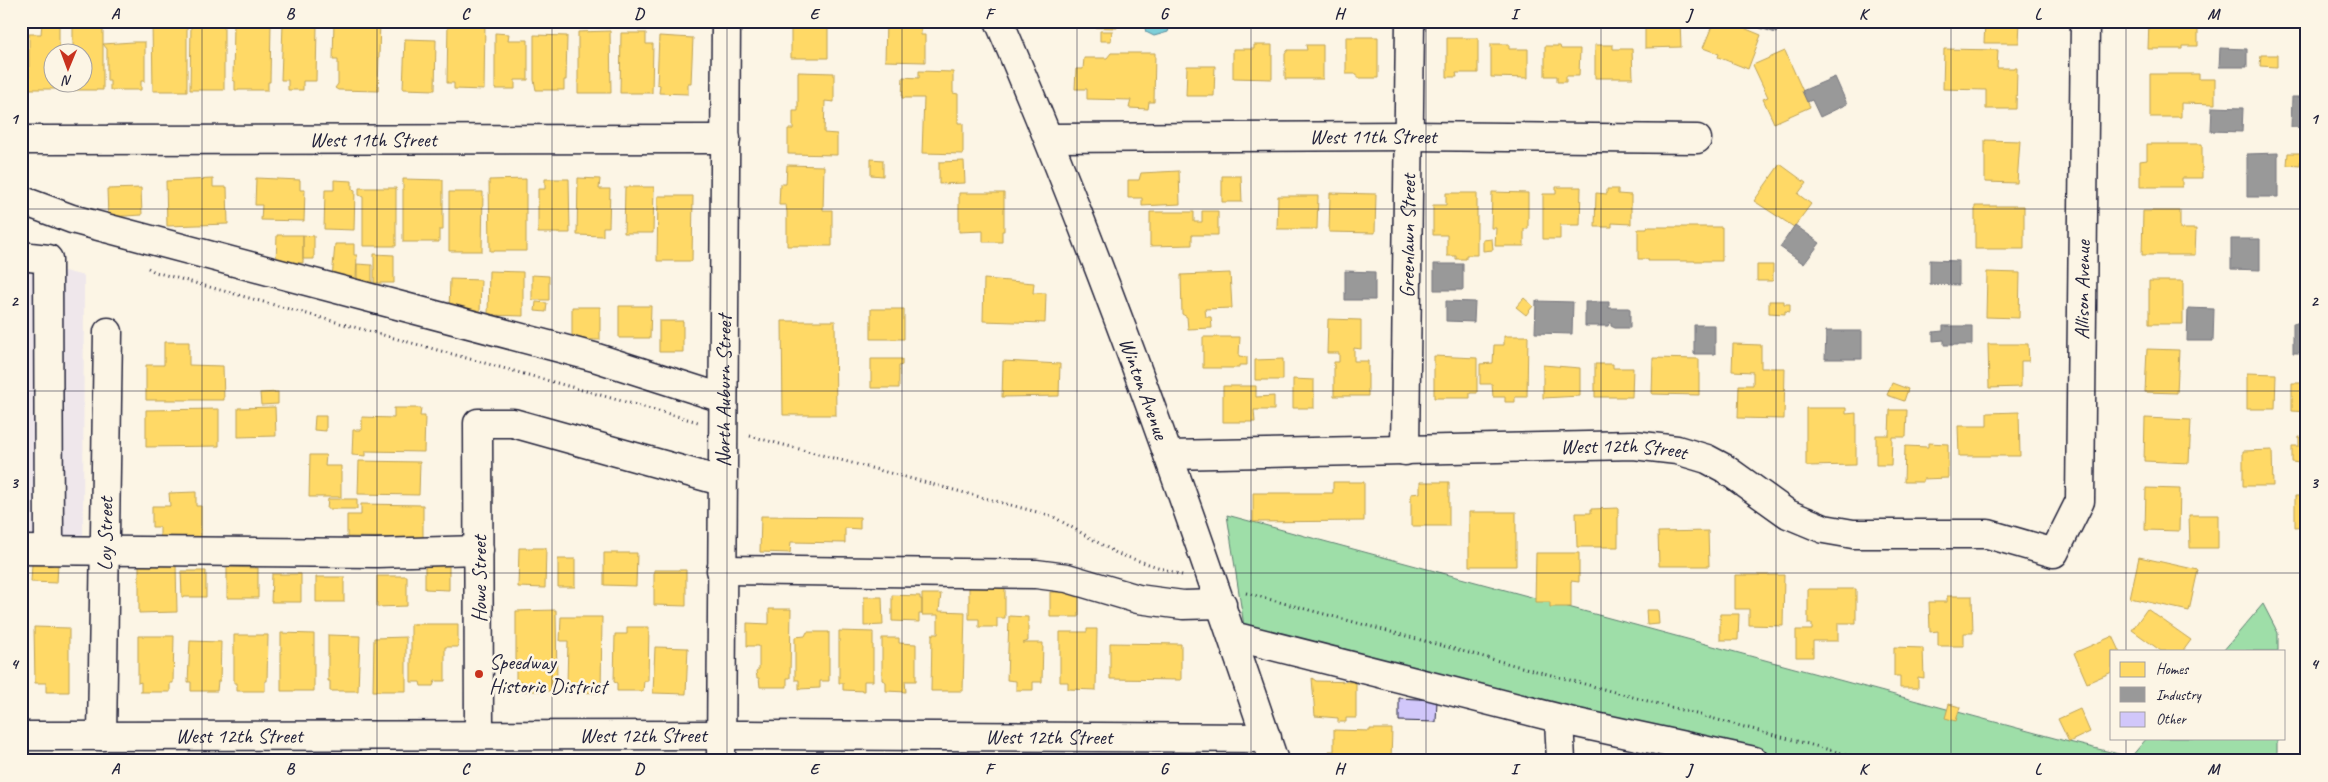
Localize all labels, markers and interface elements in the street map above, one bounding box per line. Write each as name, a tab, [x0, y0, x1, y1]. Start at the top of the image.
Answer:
text: A	[111, 4, 121, 24]
text: B	[286, 4, 296, 24]
text: C	[461, 4, 471, 24]
text: D	[634, 4, 645, 24]
text: E	[810, 4, 821, 24]
text: F	[985, 4, 996, 24]
text: G	[1160, 4, 1170, 24]
text: H	[1334, 4, 1346, 24]
text: I	[1511, 4, 1521, 24]
text: J	[1685, 4, 1694, 24]
text: K	[1859, 4, 1871, 24]
text: L	[2035, 4, 2043, 24]
text: M	[2207, 4, 2221, 24]
north arrow	[42, 42, 92, 92]
text: N	[61, 72, 72, 89]
text: 1	[10, 109, 19, 129]
text: 1	[2310, 109, 2319, 129]
street label: West 11th Street	[1309, 123, 1439, 150]
street label: West 11th Street	[309, 126, 439, 153]
street label: Greenlawn Street	[1394, 172, 1421, 298]
street label: Allison Avenue	[2069, 239, 2096, 340]
text: 2	[10, 291, 19, 311]
text: 2	[2310, 291, 2319, 311]
street label: North Auburn Street	[710, 312, 737, 467]
street label: Winton Avenue	[1113, 334, 1175, 444]
street label: West 12th Street	[1560, 432, 1692, 466]
text: 3	[10, 473, 19, 493]
text: 3	[2310, 473, 2319, 493]
street label: Loy Street	[91, 495, 119, 571]
street label: Howe Street	[466, 533, 492, 623]
place label: Speedway Historic District	[489, 649, 610, 699]
legend	[2110, 650, 2286, 740]
text: 4	[10, 654, 19, 674]
text: 4	[2310, 654, 2319, 674]
text: Homes	[2156, 660, 2190, 679]
marker: Speedway Historic District	[473, 668, 485, 680]
text: Industry	[2156, 686, 2203, 705]
text: Other	[2156, 710, 2187, 729]
street label: West 12th Street	[579, 722, 709, 748]
street label: West 12th Street	[175, 723, 305, 749]
street label: West 12th Street	[985, 723, 1115, 750]
text: A	[111, 759, 121, 779]
text: B	[286, 759, 296, 779]
text: C	[461, 759, 471, 779]
text: D	[634, 759, 645, 779]
text: E	[810, 759, 821, 779]
text: F	[985, 759, 996, 779]
text: G	[1160, 759, 1170, 779]
text: H	[1334, 759, 1346, 779]
text: I	[1511, 759, 1521, 779]
text: J	[1685, 759, 1694, 779]
text: K	[1859, 759, 1871, 779]
text: L	[2035, 759, 2043, 779]
text: M	[2207, 759, 2221, 779]

